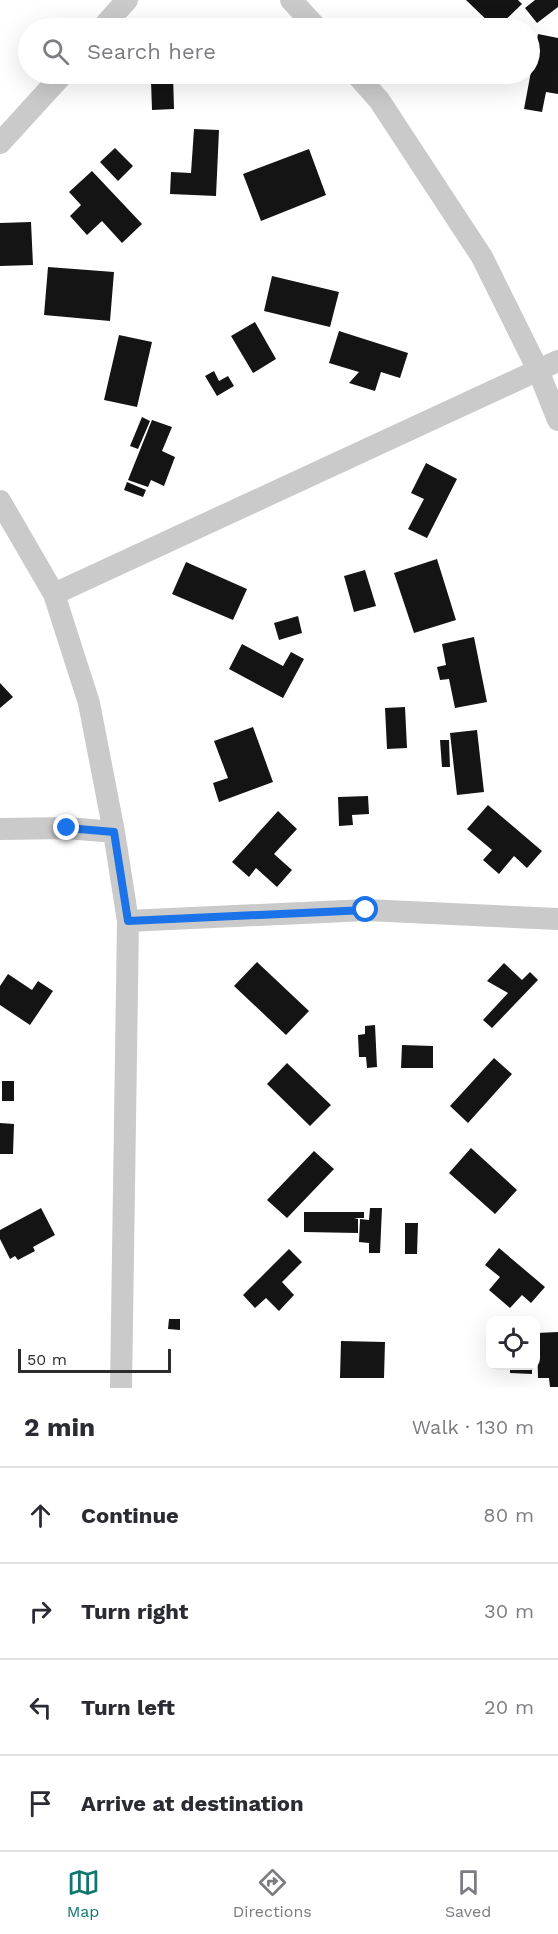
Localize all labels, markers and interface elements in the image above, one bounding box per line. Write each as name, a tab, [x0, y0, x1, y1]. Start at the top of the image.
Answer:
search box	[18, 18, 540, 84]
icon: search	[39, 35, 72, 68]
text: Search here	[87, 39, 216, 64]
route end	[53, 814, 79, 840]
route start	[352, 896, 378, 922]
map controls	[486, 1316, 540, 1370]
button: locate	[486, 1316, 540, 1370]
scale bar	[18, 1346, 171, 1374]
text: 50 m	[27, 1350, 67, 1369]
text: 2 min	[24, 1412, 95, 1442]
text: Walk · 130 m	[412, 1415, 534, 1439]
icon: ahead	[24, 1499, 57, 1532]
text: Continue	[81, 1503, 179, 1528]
text: 80 m	[483, 1503, 534, 1527]
icon: right	[24, 1595, 57, 1628]
text: Turn right	[81, 1599, 188, 1624]
text: 30 m	[484, 1599, 534, 1623]
icon: left	[24, 1691, 57, 1724]
text: Turn left	[81, 1695, 175, 1720]
text: 20 m	[484, 1695, 534, 1719]
icon: arrive	[24, 1787, 57, 1820]
text: Arrive at destination	[81, 1791, 304, 1816]
tab: Map	[67, 1866, 100, 1921]
tab: Directions	[233, 1866, 312, 1921]
tab: Saved	[445, 1866, 491, 1921]

